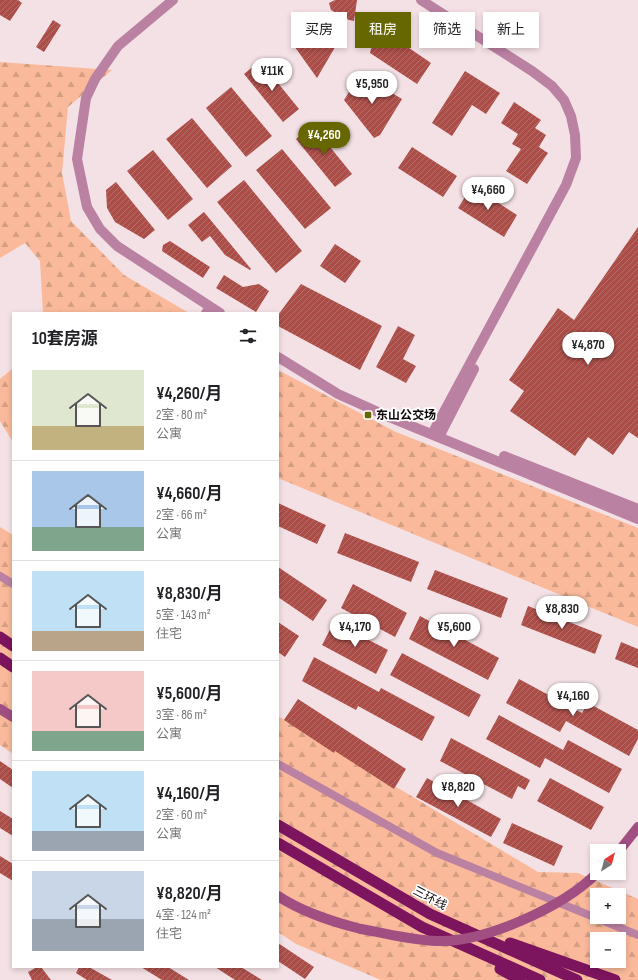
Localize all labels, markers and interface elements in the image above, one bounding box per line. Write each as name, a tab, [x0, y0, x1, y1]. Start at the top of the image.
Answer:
chip: 买房	[291, 12, 347, 48]
chip: 租房	[355, 12, 411, 48]
chip: 筛选	[419, 12, 475, 48]
chip: 新上	[483, 12, 539, 48]
pin: ¥11K	[248, 58, 296, 92]
text: ¥11K	[260, 63, 284, 79]
pin: ¥5,950	[339, 71, 405, 105]
text: ¥5,950	[355, 76, 389, 92]
pin: ¥4,260	[291, 122, 357, 156]
text: ¥4,260	[307, 127, 341, 143]
pin: ¥4,660	[455, 177, 521, 211]
text: ¥4,660	[471, 182, 505, 198]
icon: filters	[237, 325, 259, 347]
text: 10套房源	[32, 329, 98, 349]
pin: ¥4,870	[555, 332, 621, 366]
text: ¥4,870	[571, 337, 605, 353]
text: ¥4,260/月	[156, 384, 222, 404]
icon: home	[64, 386, 112, 434]
text: 2室 · 80 m²	[156, 407, 207, 423]
place label: 东山公交场	[376, 408, 436, 423]
marker: 东山公交场	[363, 410, 373, 420]
text: 公寓	[156, 426, 182, 442]
text: ¥4,660/月	[156, 484, 223, 504]
icon: home	[64, 487, 112, 535]
text: 2室 · 66 m²	[156, 507, 207, 523]
text: 公寓	[156, 526, 182, 542]
text: ¥8,830/月	[156, 584, 223, 604]
icon: home	[64, 587, 112, 635]
pin: ¥8,830	[529, 596, 595, 630]
text: ¥8,830	[545, 601, 579, 617]
text: 5室 · 143 m²	[156, 607, 211, 623]
pin: ¥4,170	[322, 614, 388, 648]
pin: ¥5,600	[421, 614, 487, 648]
text: ¥4,170	[339, 619, 371, 635]
text: ¥5,600	[437, 619, 471, 635]
text: 住宅	[156, 626, 182, 642]
pin: ¥4,160	[540, 683, 606, 717]
text: ¥5,600/月	[156, 684, 223, 704]
icon: home	[64, 687, 112, 735]
text: ¥4,160	[557, 688, 590, 704]
text: 3室 · 86 m²	[156, 707, 207, 723]
text: 公寓	[156, 726, 182, 742]
pin: ¥8,820	[425, 774, 491, 808]
text: ¥8,820	[441, 779, 475, 795]
text: ¥4,160/月	[156, 784, 222, 804]
icon: home	[64, 787, 112, 835]
text: 2室 · 60 m²	[156, 807, 207, 823]
text: 公寓	[156, 826, 182, 842]
north arrow	[590, 844, 626, 880]
map controls	[590, 844, 626, 968]
street label: 三环线	[410, 883, 449, 914]
text: ¥8,820/月	[156, 884, 223, 904]
icon: home	[64, 887, 112, 935]
button: +	[590, 888, 626, 924]
text: 4室 · 124 m²	[156, 907, 211, 923]
text: 住宅	[156, 926, 182, 942]
button: −	[590, 932, 626, 968]

